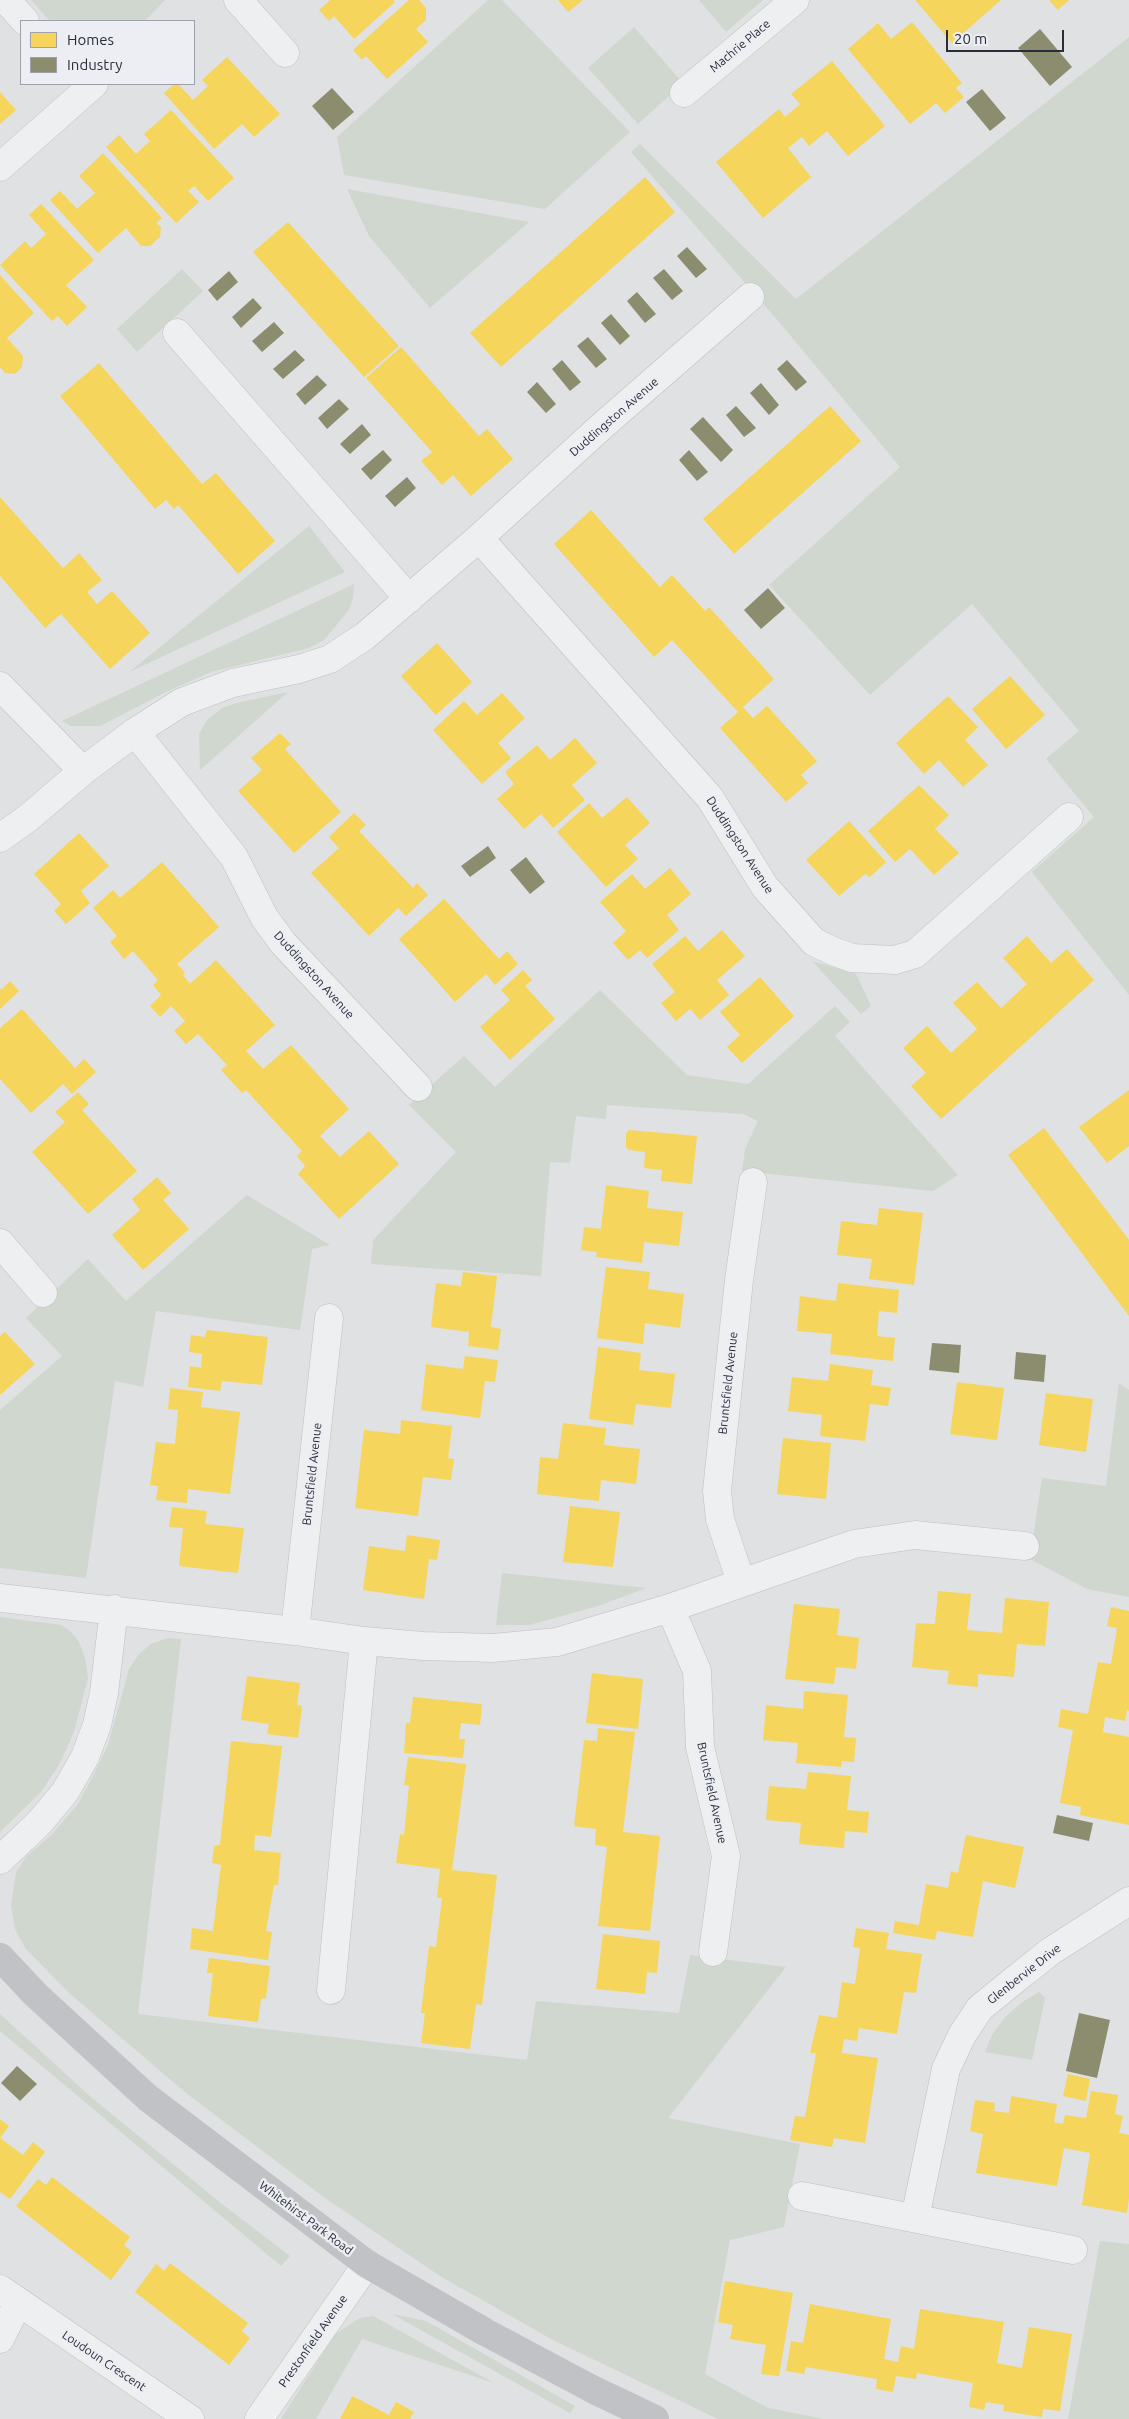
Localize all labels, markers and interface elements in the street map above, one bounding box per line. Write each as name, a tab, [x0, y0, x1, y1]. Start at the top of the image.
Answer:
street label: Machrie Place	[707, 17, 773, 75]
legend	[20, 20, 195, 85]
scale bar	[949, 20, 1066, 52]
text: 20 m	[954, 30, 987, 47]
text: Homes	[67, 31, 114, 48]
text: Industry	[67, 56, 122, 73]
street label: Duddingston Avenue	[567, 375, 661, 459]
street label: Duddingston Avenue	[703, 794, 777, 896]
street label: Duddingston Avenue	[271, 928, 357, 1022]
street label: Bruntsfield Avenue	[715, 1331, 741, 1435]
street label: Bruntsfield Avenue	[299, 1422, 325, 1526]
street label: Bruntsfield Avenue	[694, 1741, 730, 1845]
street label: Glenbervie Drive	[984, 1941, 1064, 2007]
street label: Whitehirst Park Road	[256, 2178, 356, 2258]
street label: Prestonfield Avenue	[276, 2292, 350, 2390]
street label: Loudoun Crescent	[59, 2328, 149, 2394]

